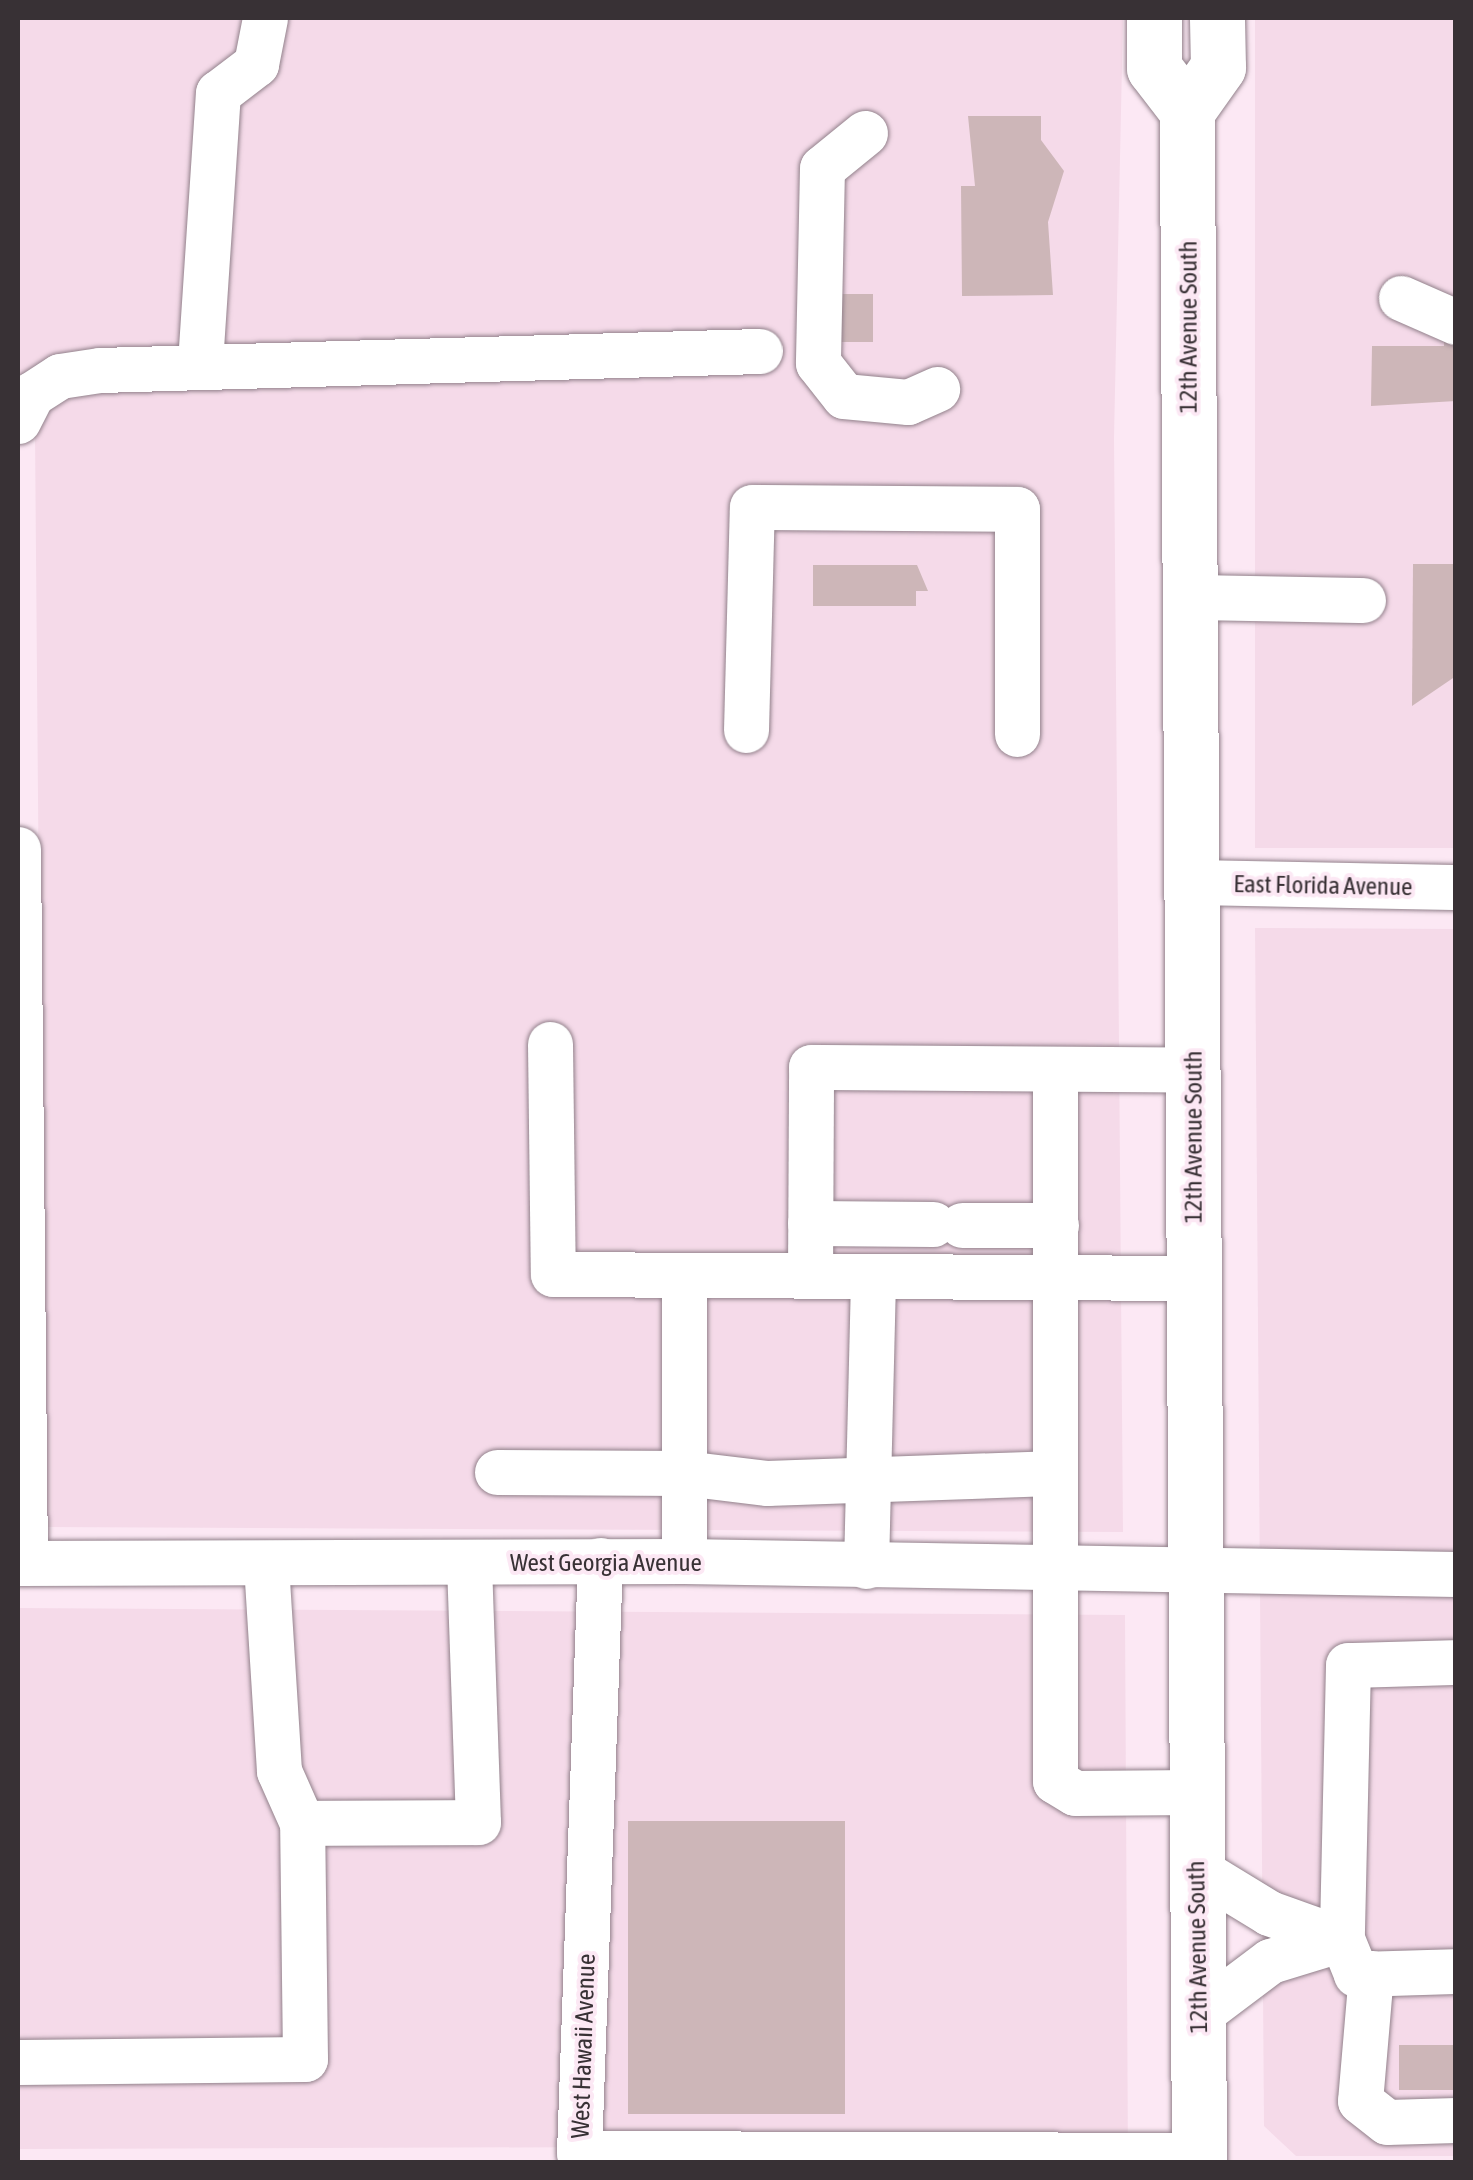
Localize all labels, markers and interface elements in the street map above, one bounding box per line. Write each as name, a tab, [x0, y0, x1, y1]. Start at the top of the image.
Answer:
street label: 12th Avenue South	[1173, 241, 1203, 413]
street label: East Florida Avenue	[1233, 868, 1413, 902]
street label: 12th Avenue South	[1178, 1051, 1208, 1223]
street label: West Georgia Avenue	[510, 1547, 702, 1577]
street label: 12th Avenue South	[1180, 1860, 1214, 2034]
street label: West Hawaii Avenue	[565, 1953, 601, 2139]

